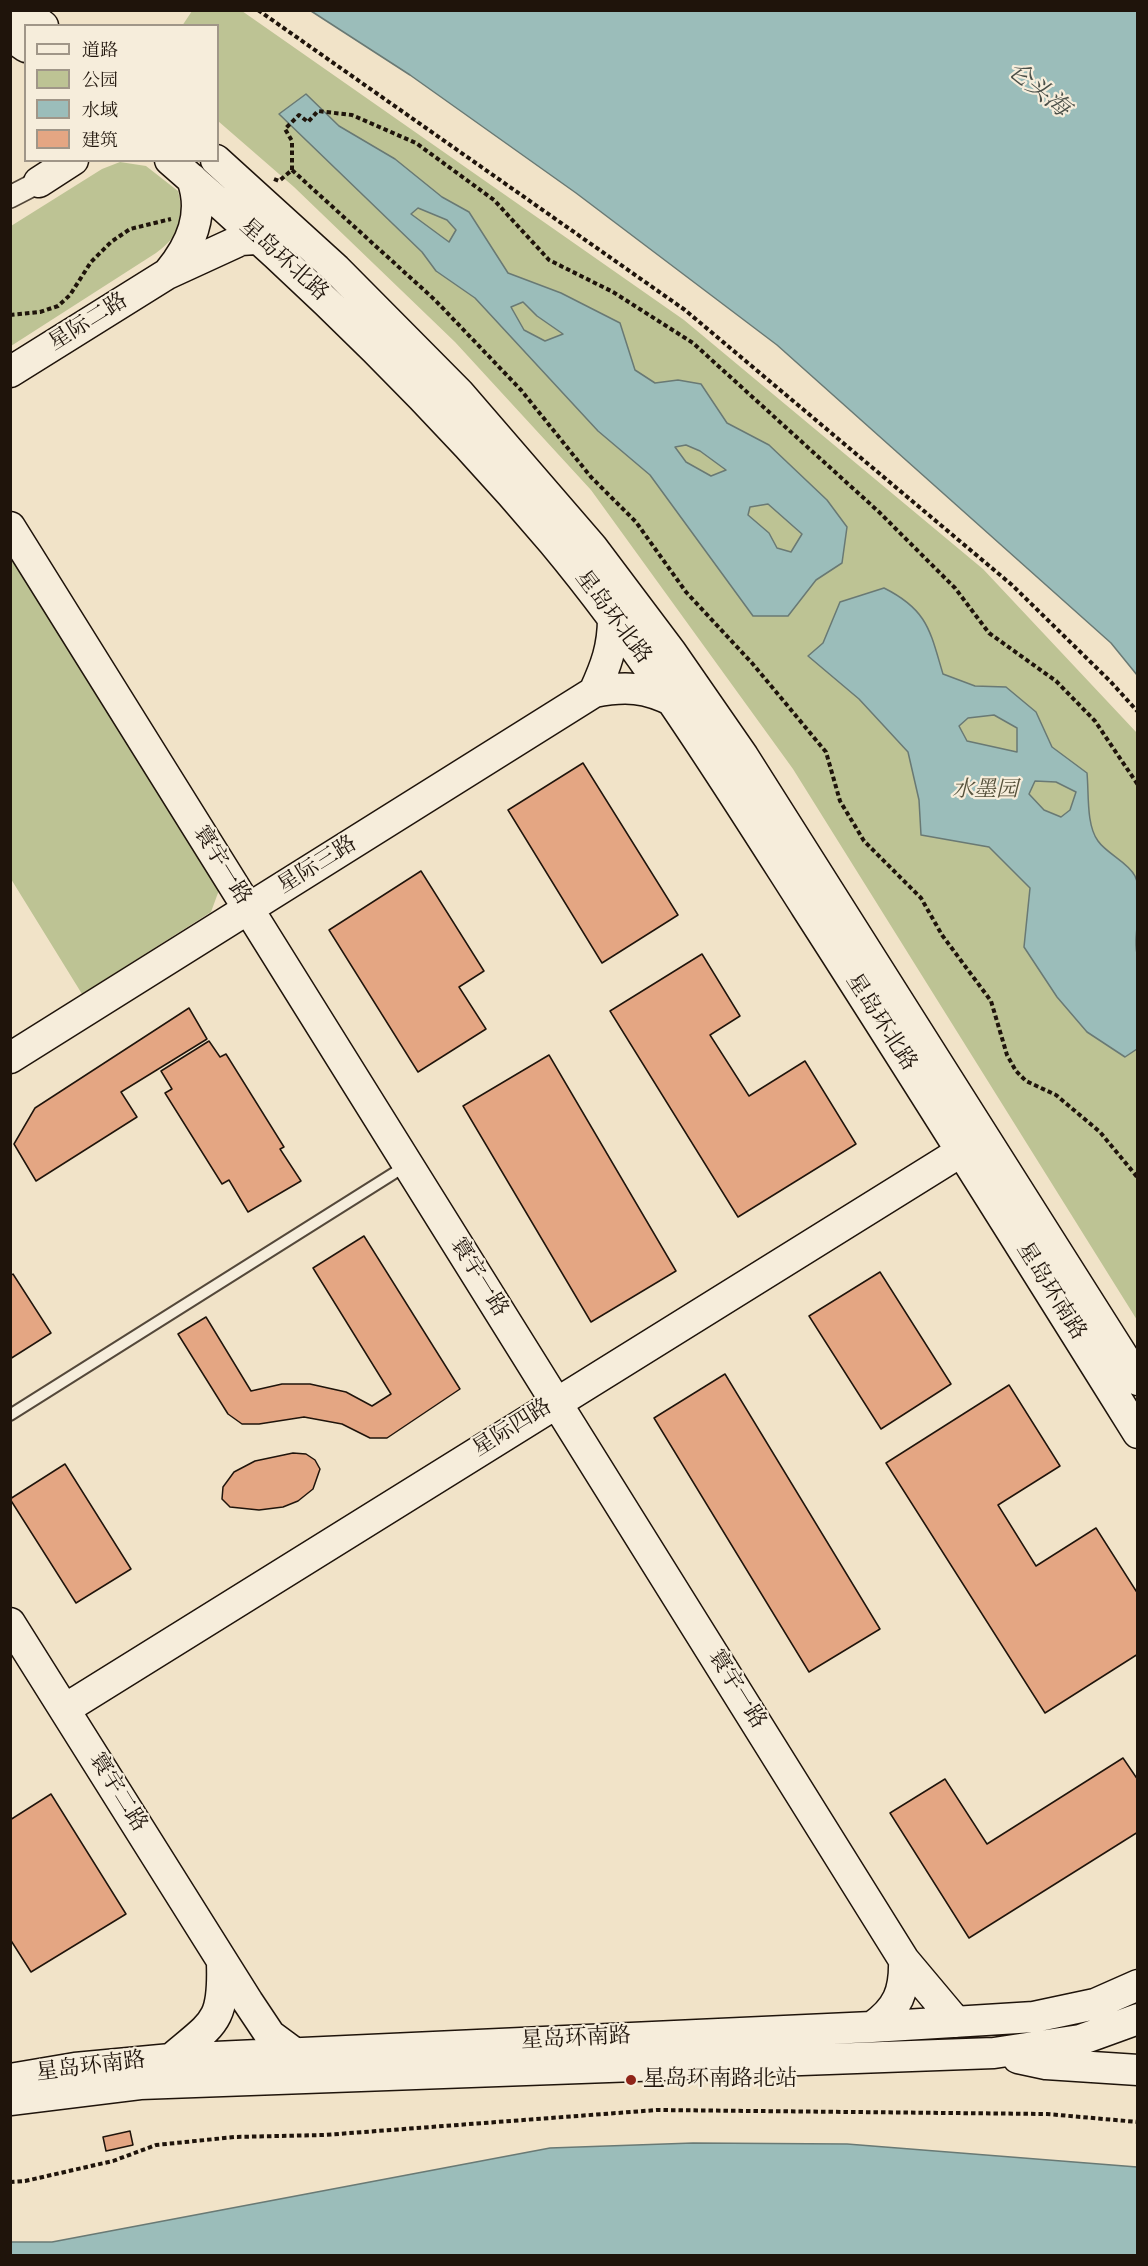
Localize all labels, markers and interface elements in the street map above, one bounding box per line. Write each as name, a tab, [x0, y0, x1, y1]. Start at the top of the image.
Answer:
legend	[24, 24, 219, 162]
text: 道路	[82, 40, 118, 63]
water label: 仑头海	[1000, 57, 1074, 125]
text: 公园	[82, 70, 118, 93]
text: 水域	[82, 100, 118, 123]
text: 建筑	[82, 130, 118, 153]
street label: 星岛环北路	[233, 214, 333, 308]
street label: 星际二路	[45, 288, 133, 358]
street label: 星岛环北路	[568, 566, 656, 670]
park label: 水墨园	[952, 778, 1018, 804]
street label: 寰宇一路	[186, 822, 256, 910]
street label: 星际三路	[274, 831, 362, 901]
street label: 星岛环北路	[839, 970, 921, 1076]
street label: 寰宇一路	[443, 1234, 513, 1322]
street label: 星岛环南路	[1010, 1238, 1090, 1346]
street label: 星际四路	[469, 1394, 557, 1464]
street label: 寰宇一路	[701, 1646, 771, 1734]
street label: 寰宇二路	[82, 1749, 152, 1837]
street label: 星岛环南路	[520, 2024, 632, 2056]
street label: 星岛环南路	[35, 2048, 147, 2088]
place label: 星岛环南路北站	[643, 2067, 797, 2093]
marker: 星岛环南路北站	[624, 2073, 638, 2087]

